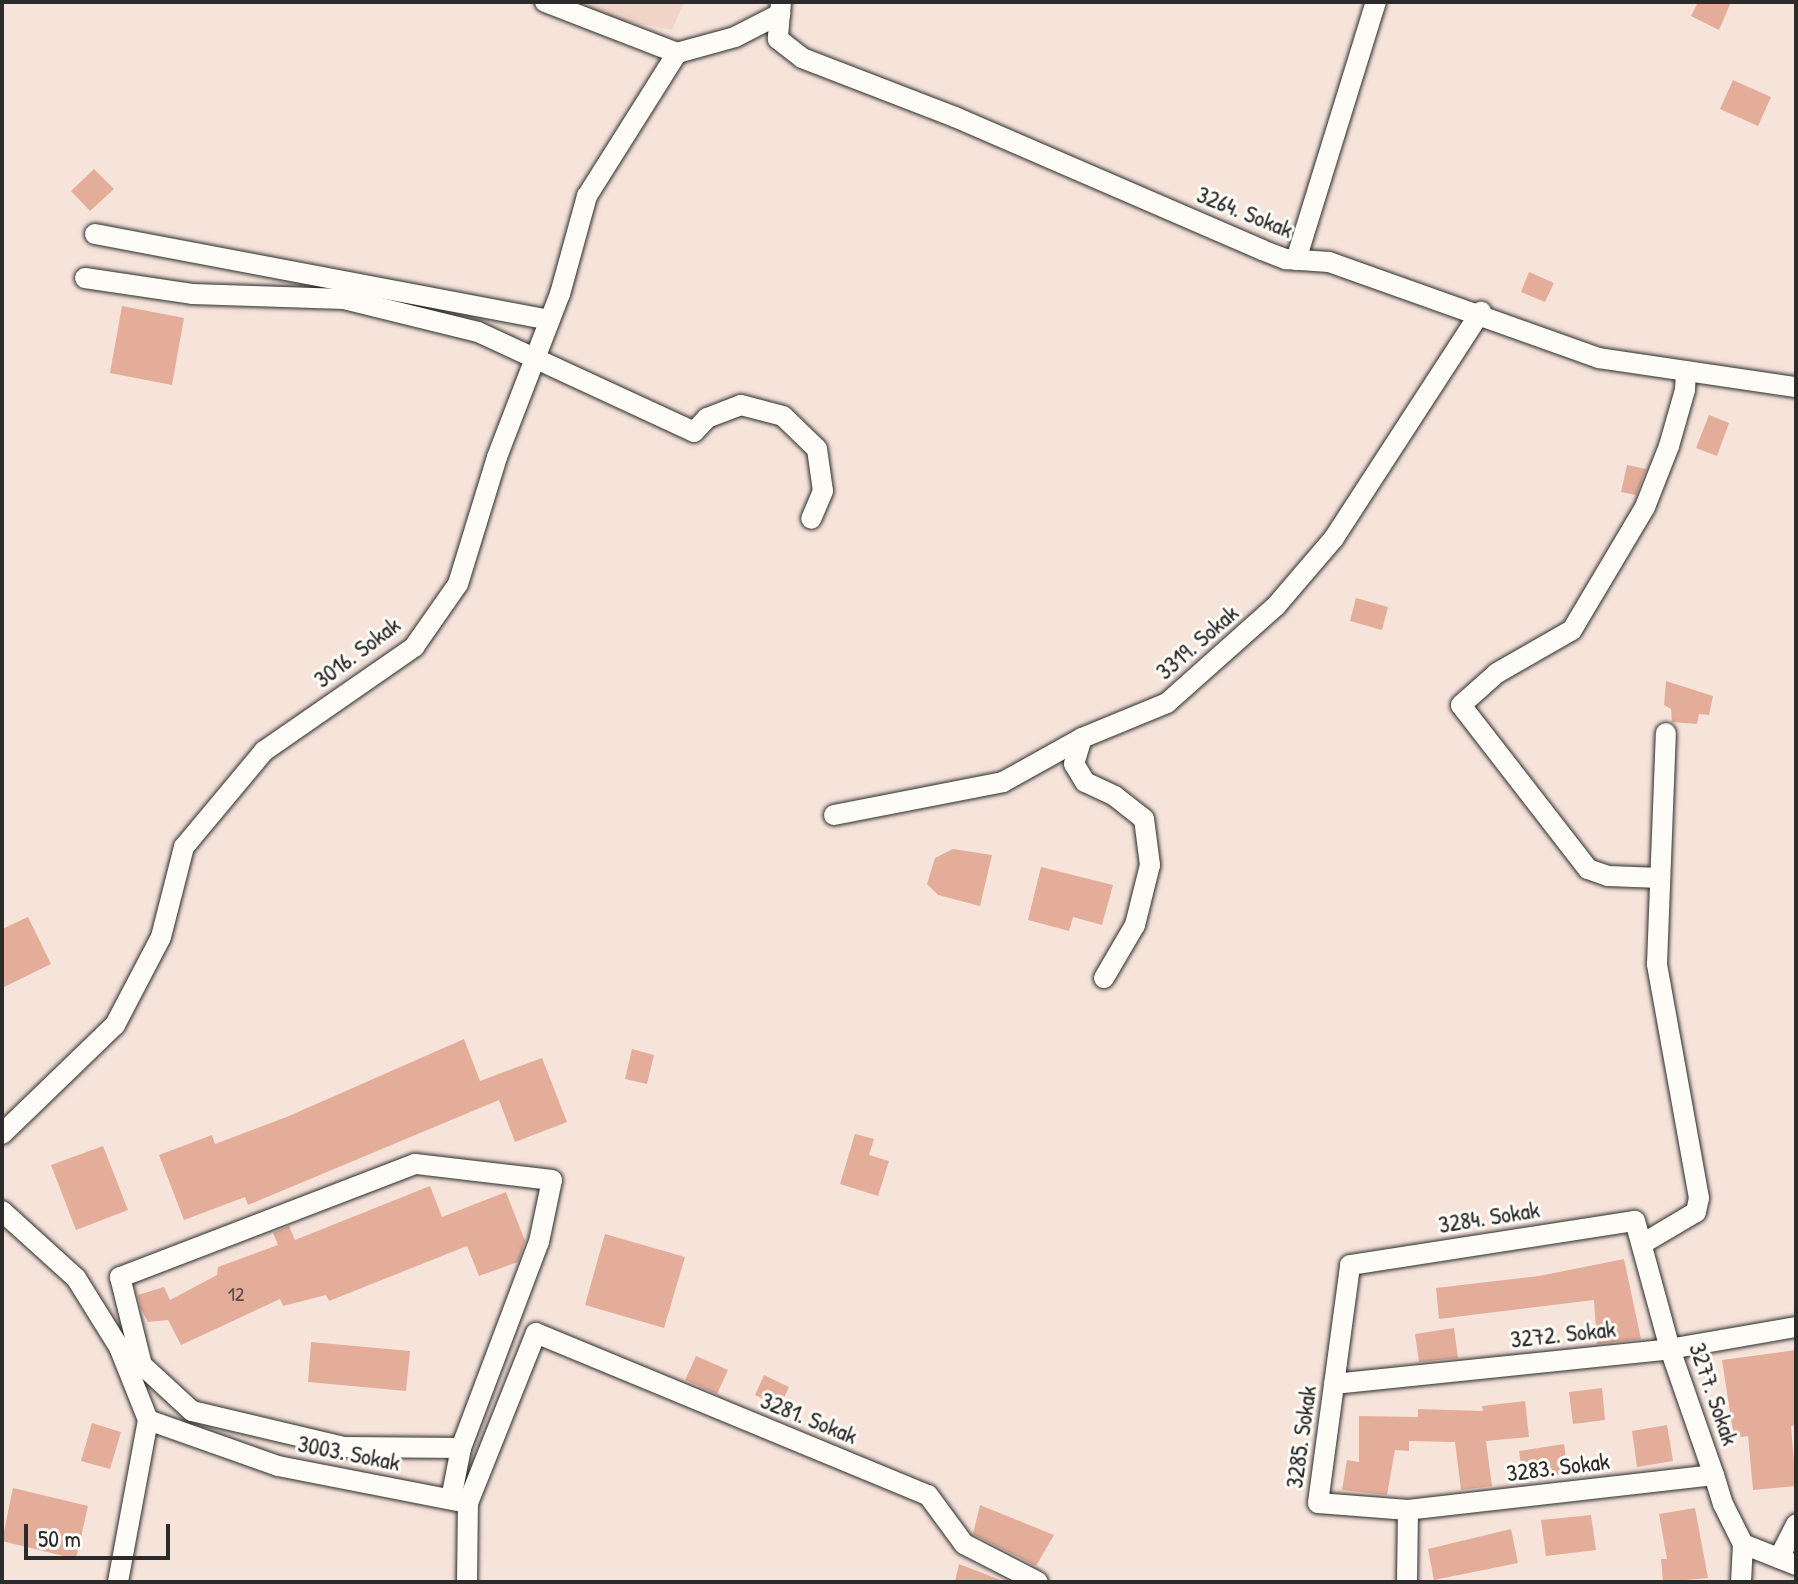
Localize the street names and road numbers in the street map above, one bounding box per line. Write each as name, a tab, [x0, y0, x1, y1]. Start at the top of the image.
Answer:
street label: 3264. Sokak	[1193, 180, 1297, 244]
street label: 3319. Sokak	[1150, 598, 1244, 686]
street label: 3016. Sokak	[308, 610, 406, 694]
street label: 3284. Sokak	[1436, 1195, 1542, 1239]
street label: 3272. Sokak	[1509, 1314, 1617, 1354]
street label: 3277. Sokak	[1683, 1339, 1745, 1449]
street label: 3285. Sokak	[1280, 1384, 1322, 1490]
street label: 3281. Sokak	[756, 1386, 862, 1450]
street label: 3003. Sokak	[295, 1429, 403, 1477]
street label: 3283. Sokak	[1505, 1446, 1611, 1488]

